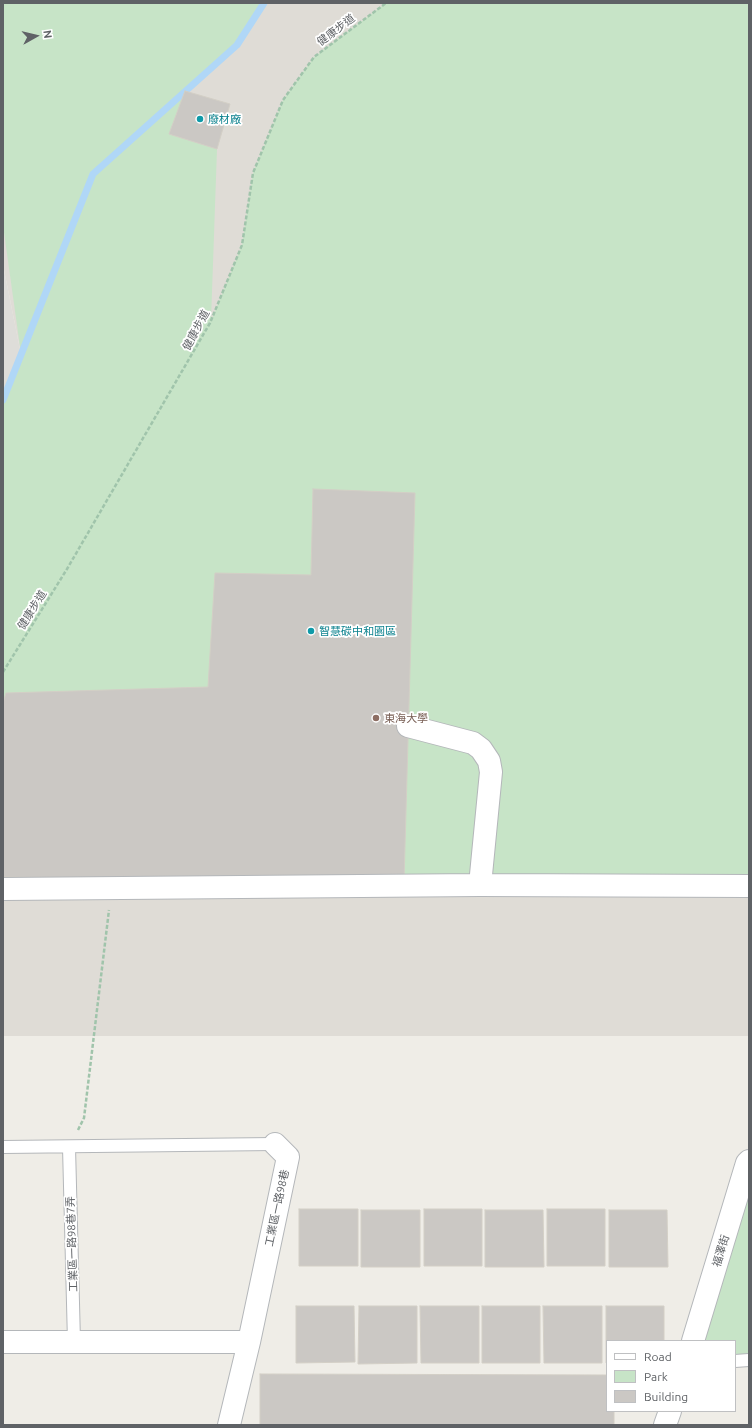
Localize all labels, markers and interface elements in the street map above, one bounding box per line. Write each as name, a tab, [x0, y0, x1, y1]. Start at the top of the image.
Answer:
street label: 健康步道	[314, 11, 358, 49]
north arrow	[16, 16, 56, 56]
text: N	[41, 29, 54, 39]
place label: 廢材廠	[208, 112, 241, 126]
marker: 廢材廠	[195, 114, 205, 124]
street label: 健康步道	[180, 307, 212, 353]
street label: 健康步道	[15, 588, 49, 632]
place label: 智慧碳中和園區	[319, 624, 396, 638]
marker: 智慧碳中和園區	[306, 626, 316, 636]
place label: 東海大學	[384, 711, 428, 725]
marker: 東海大學	[371, 713, 381, 723]
street label: 工業區一路98巷	[262, 1168, 292, 1248]
street label: 工業區一路98巷7弄	[64, 1196, 80, 1292]
street label: 福澤街	[710, 1233, 732, 1269]
legend	[606, 1340, 736, 1412]
text: Road	[644, 1350, 672, 1363]
text: Park	[644, 1370, 668, 1383]
text: Building	[644, 1390, 688, 1403]

